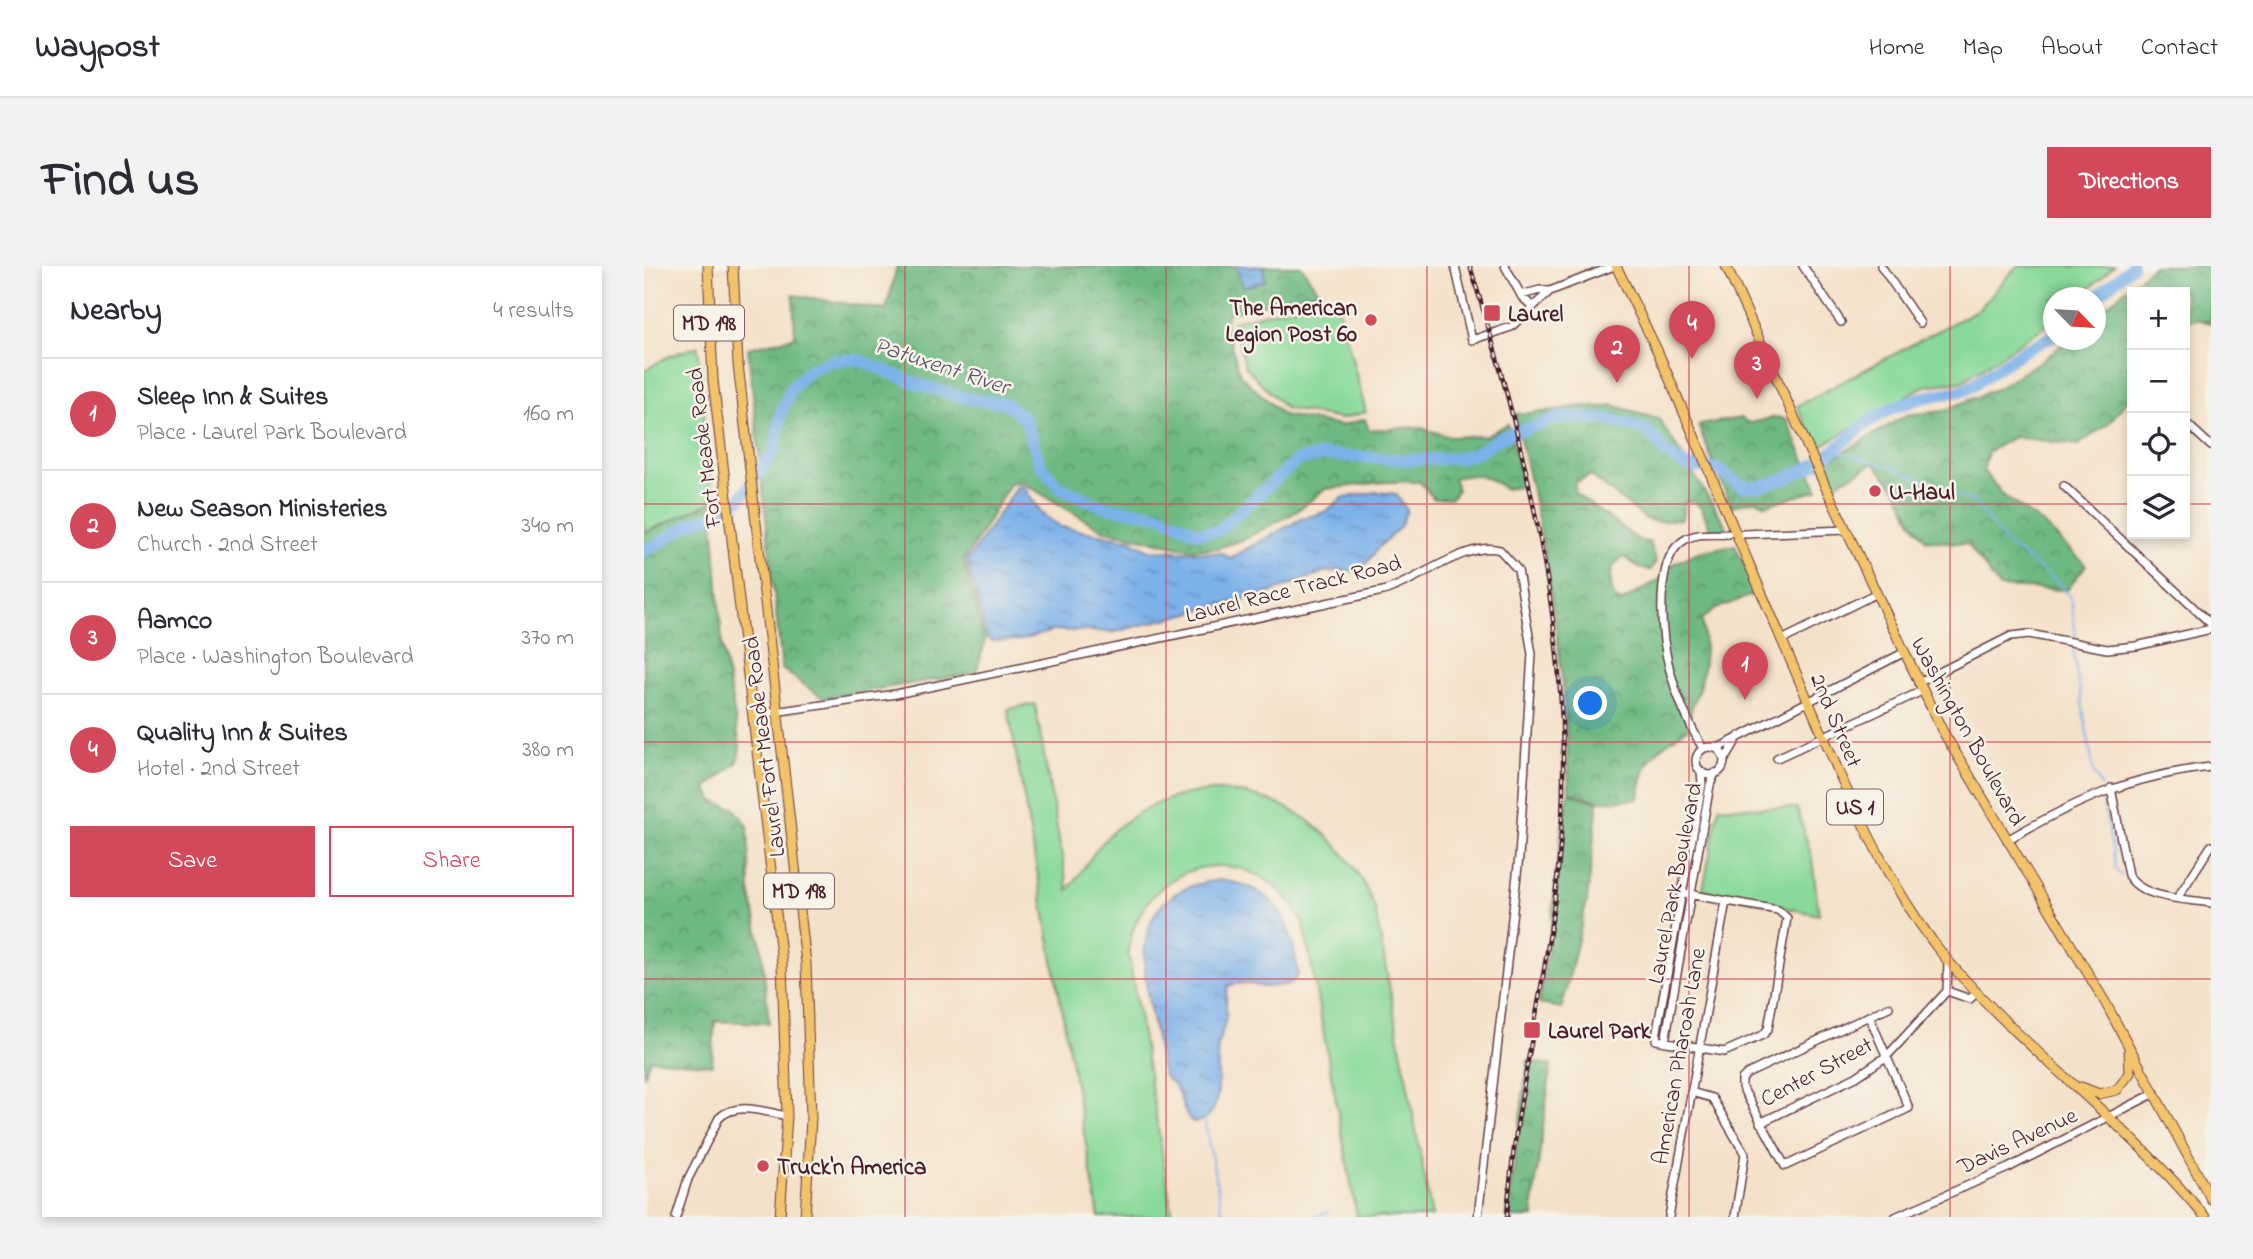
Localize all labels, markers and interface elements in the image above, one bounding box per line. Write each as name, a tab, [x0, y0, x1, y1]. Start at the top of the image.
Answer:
text: Waypost	[35, 24, 160, 72]
text: Home	[1869, 31, 1925, 66]
text: Map	[1963, 31, 2003, 66]
text: About	[2041, 31, 2103, 66]
text: Contact	[2141, 31, 2218, 66]
text: Find us	[42, 146, 199, 218]
button: Directions	[2047, 147, 2211, 218]
north arrow	[2043, 287, 2106, 350]
map controls	[2127, 287, 2190, 539]
button: +	[2127, 287, 2190, 350]
text: Nearby	[70, 290, 162, 334]
place label: The American Legion Post 60	[1226, 293, 1357, 354]
text: 4 results	[493, 295, 574, 328]
place label: Laurel	[1508, 299, 1563, 332]
pin: 4	[1669, 301, 1715, 359]
marker: Laurel	[1482, 303, 1502, 323]
road number: MD 198	[674, 306, 744, 340]
marker: The American Legion Post 60	[1363, 312, 1379, 328]
pin: 2	[1594, 325, 1640, 383]
water label: Patuxent River	[869, 329, 1016, 406]
pin: 3	[1734, 341, 1780, 399]
button: −	[2127, 350, 2190, 413]
street label: Fort Meade Road	[679, 366, 732, 531]
text: Sleep Inn & Suites	[137, 379, 328, 417]
text: 1	[89, 398, 97, 431]
text: 160 m	[523, 398, 574, 431]
button: locate	[2127, 413, 2190, 476]
text: Place · Laurel Park Boulevard	[137, 417, 407, 450]
button: layers	[2127, 476, 2190, 539]
place label: U-Haul	[1889, 477, 1955, 510]
marker: U-Haul	[1867, 483, 1883, 499]
text: New Season Ministeries	[137, 491, 387, 529]
text: 2	[87, 510, 99, 543]
text: 340 m	[521, 510, 574, 543]
text: Church · 2nd Street	[137, 529, 318, 562]
street label: Laurel Race Track Road	[1182, 548, 1405, 633]
text: Aamco	[137, 603, 212, 641]
text: 3	[88, 622, 98, 655]
text: 370 m	[521, 622, 574, 655]
street label: Washington Boulevard	[1900, 632, 2033, 833]
street label: Laurel Fort Meade Road	[736, 634, 795, 859]
text: Place · Washington Boulevard	[137, 641, 414, 674]
pin: 1	[1722, 642, 1768, 700]
street label: 2nd Street	[1800, 669, 1869, 773]
your location	[1573, 686, 1607, 720]
text: Quality Inn & Suites	[137, 715, 348, 753]
text: 4	[88, 734, 98, 767]
text: 380 m	[522, 734, 574, 767]
text: Hotel · 2nd Street	[137, 753, 300, 786]
street label: Laurel Park Boulevard	[1641, 780, 1712, 987]
road number: US 1	[1827, 790, 1883, 824]
button: Save	[70, 826, 315, 897]
button: Share	[329, 826, 574, 897]
road number: MD 198	[764, 874, 834, 908]
street label: American Pharoah Lane	[1645, 945, 1716, 1167]
place label: Laurel Park	[1548, 1016, 1652, 1049]
marker: Laurel Park	[1522, 1020, 1542, 1040]
street label: Center Street	[1755, 1030, 1880, 1117]
street label: Davis Avenue	[1952, 1100, 2084, 1185]
place label: Truck'n America	[777, 1152, 926, 1185]
marker: Truck'n America	[755, 1158, 771, 1174]

